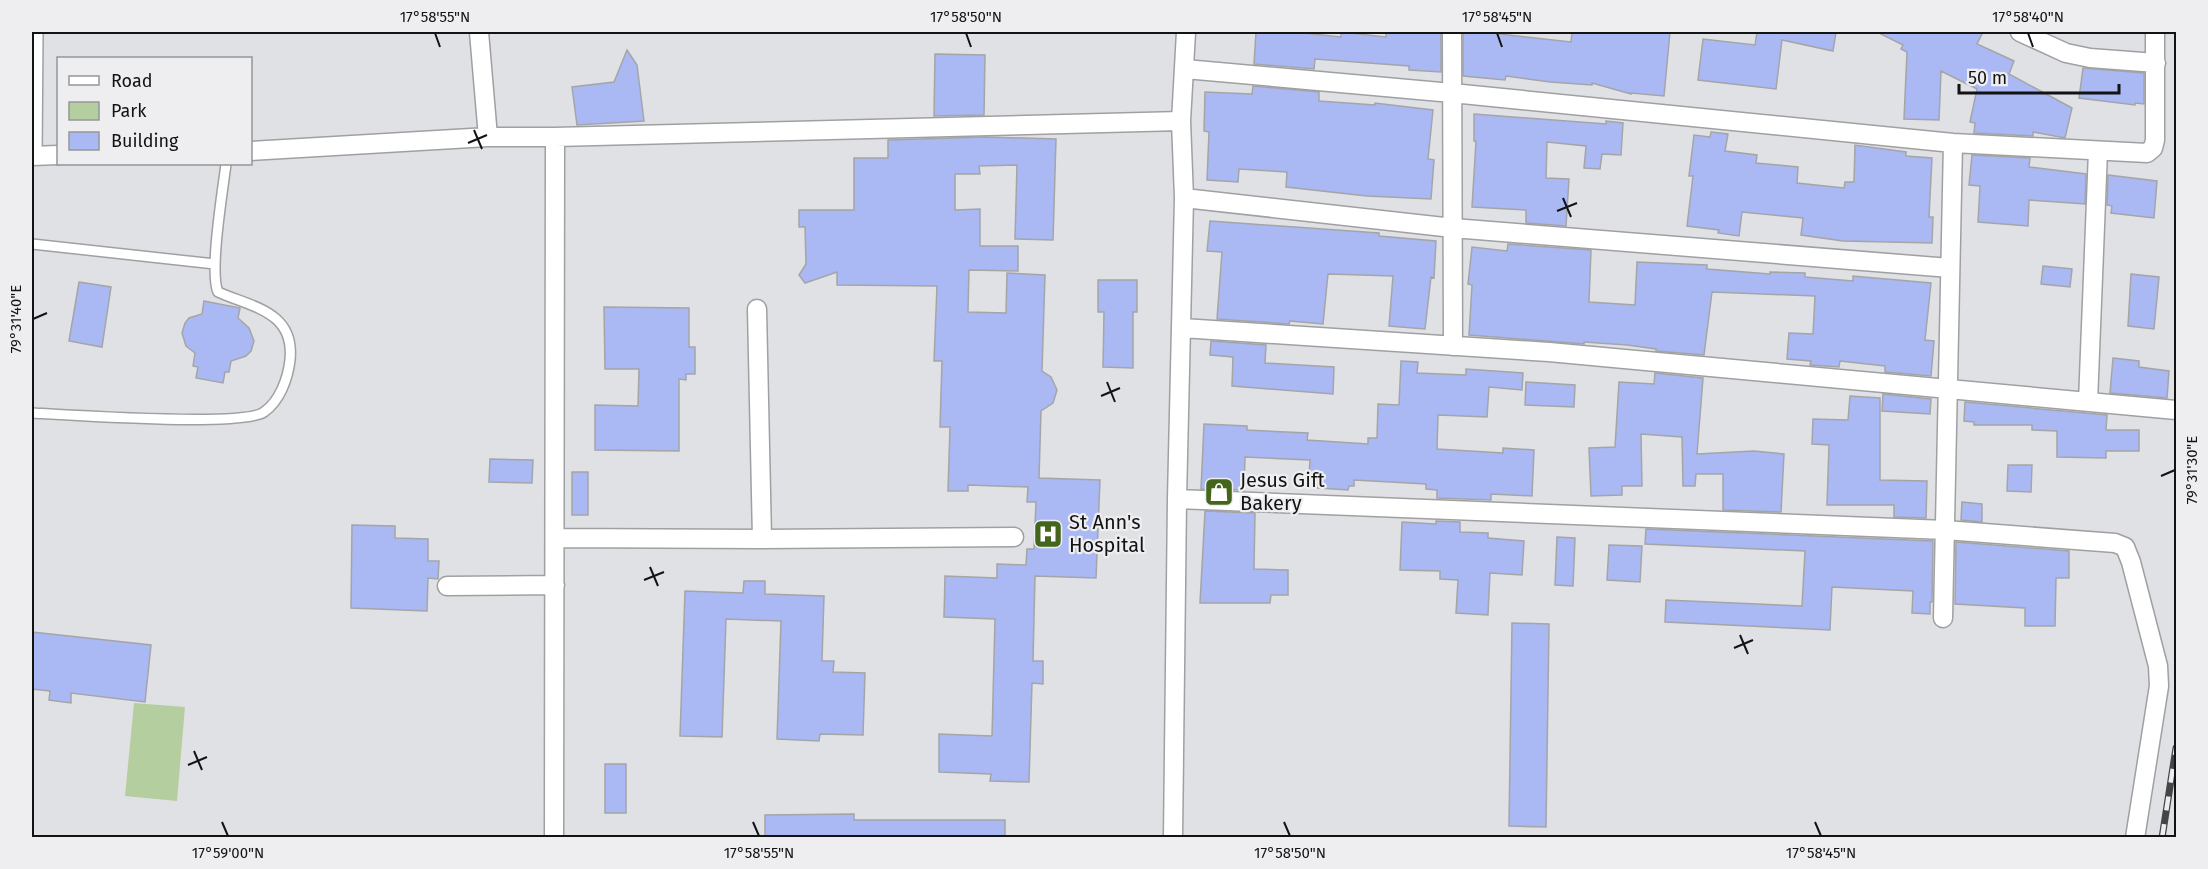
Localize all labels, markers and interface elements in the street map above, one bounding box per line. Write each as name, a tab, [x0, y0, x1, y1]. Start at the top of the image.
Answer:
text: 17°58'55"N	[400, 8, 470, 26]
text: 17°58'50"N	[930, 8, 1002, 26]
text: 17°58'45"N	[1462, 8, 1532, 26]
text: 17°58'40"N	[1992, 8, 2064, 26]
legend	[57, 57, 252, 165]
scale bar	[1959, 57, 2120, 95]
text: 50 m	[1968, 67, 2007, 89]
text: Road	[111, 70, 153, 92]
text: Park	[111, 100, 147, 122]
text: Building	[111, 130, 179, 152]
text: 79°31'40"E	[7, 285, 25, 353]
text: 79°31'30"E	[2183, 436, 2201, 504]
place label: Jesus Gift Bakery	[1240, 468, 1326, 515]
shop icon: Jesus Gift Bakery	[1203, 476, 1235, 508]
place label: St Ann's Hospital	[1069, 510, 1145, 557]
hospital icon: St Ann's Hospital	[1032, 518, 1064, 550]
text: 17°59'00"N	[192, 844, 264, 862]
text: 17°58'55"N	[724, 844, 794, 862]
text: 17°58'50"N	[1254, 844, 1326, 862]
text: 17°58'45"N	[1786, 844, 1856, 862]

